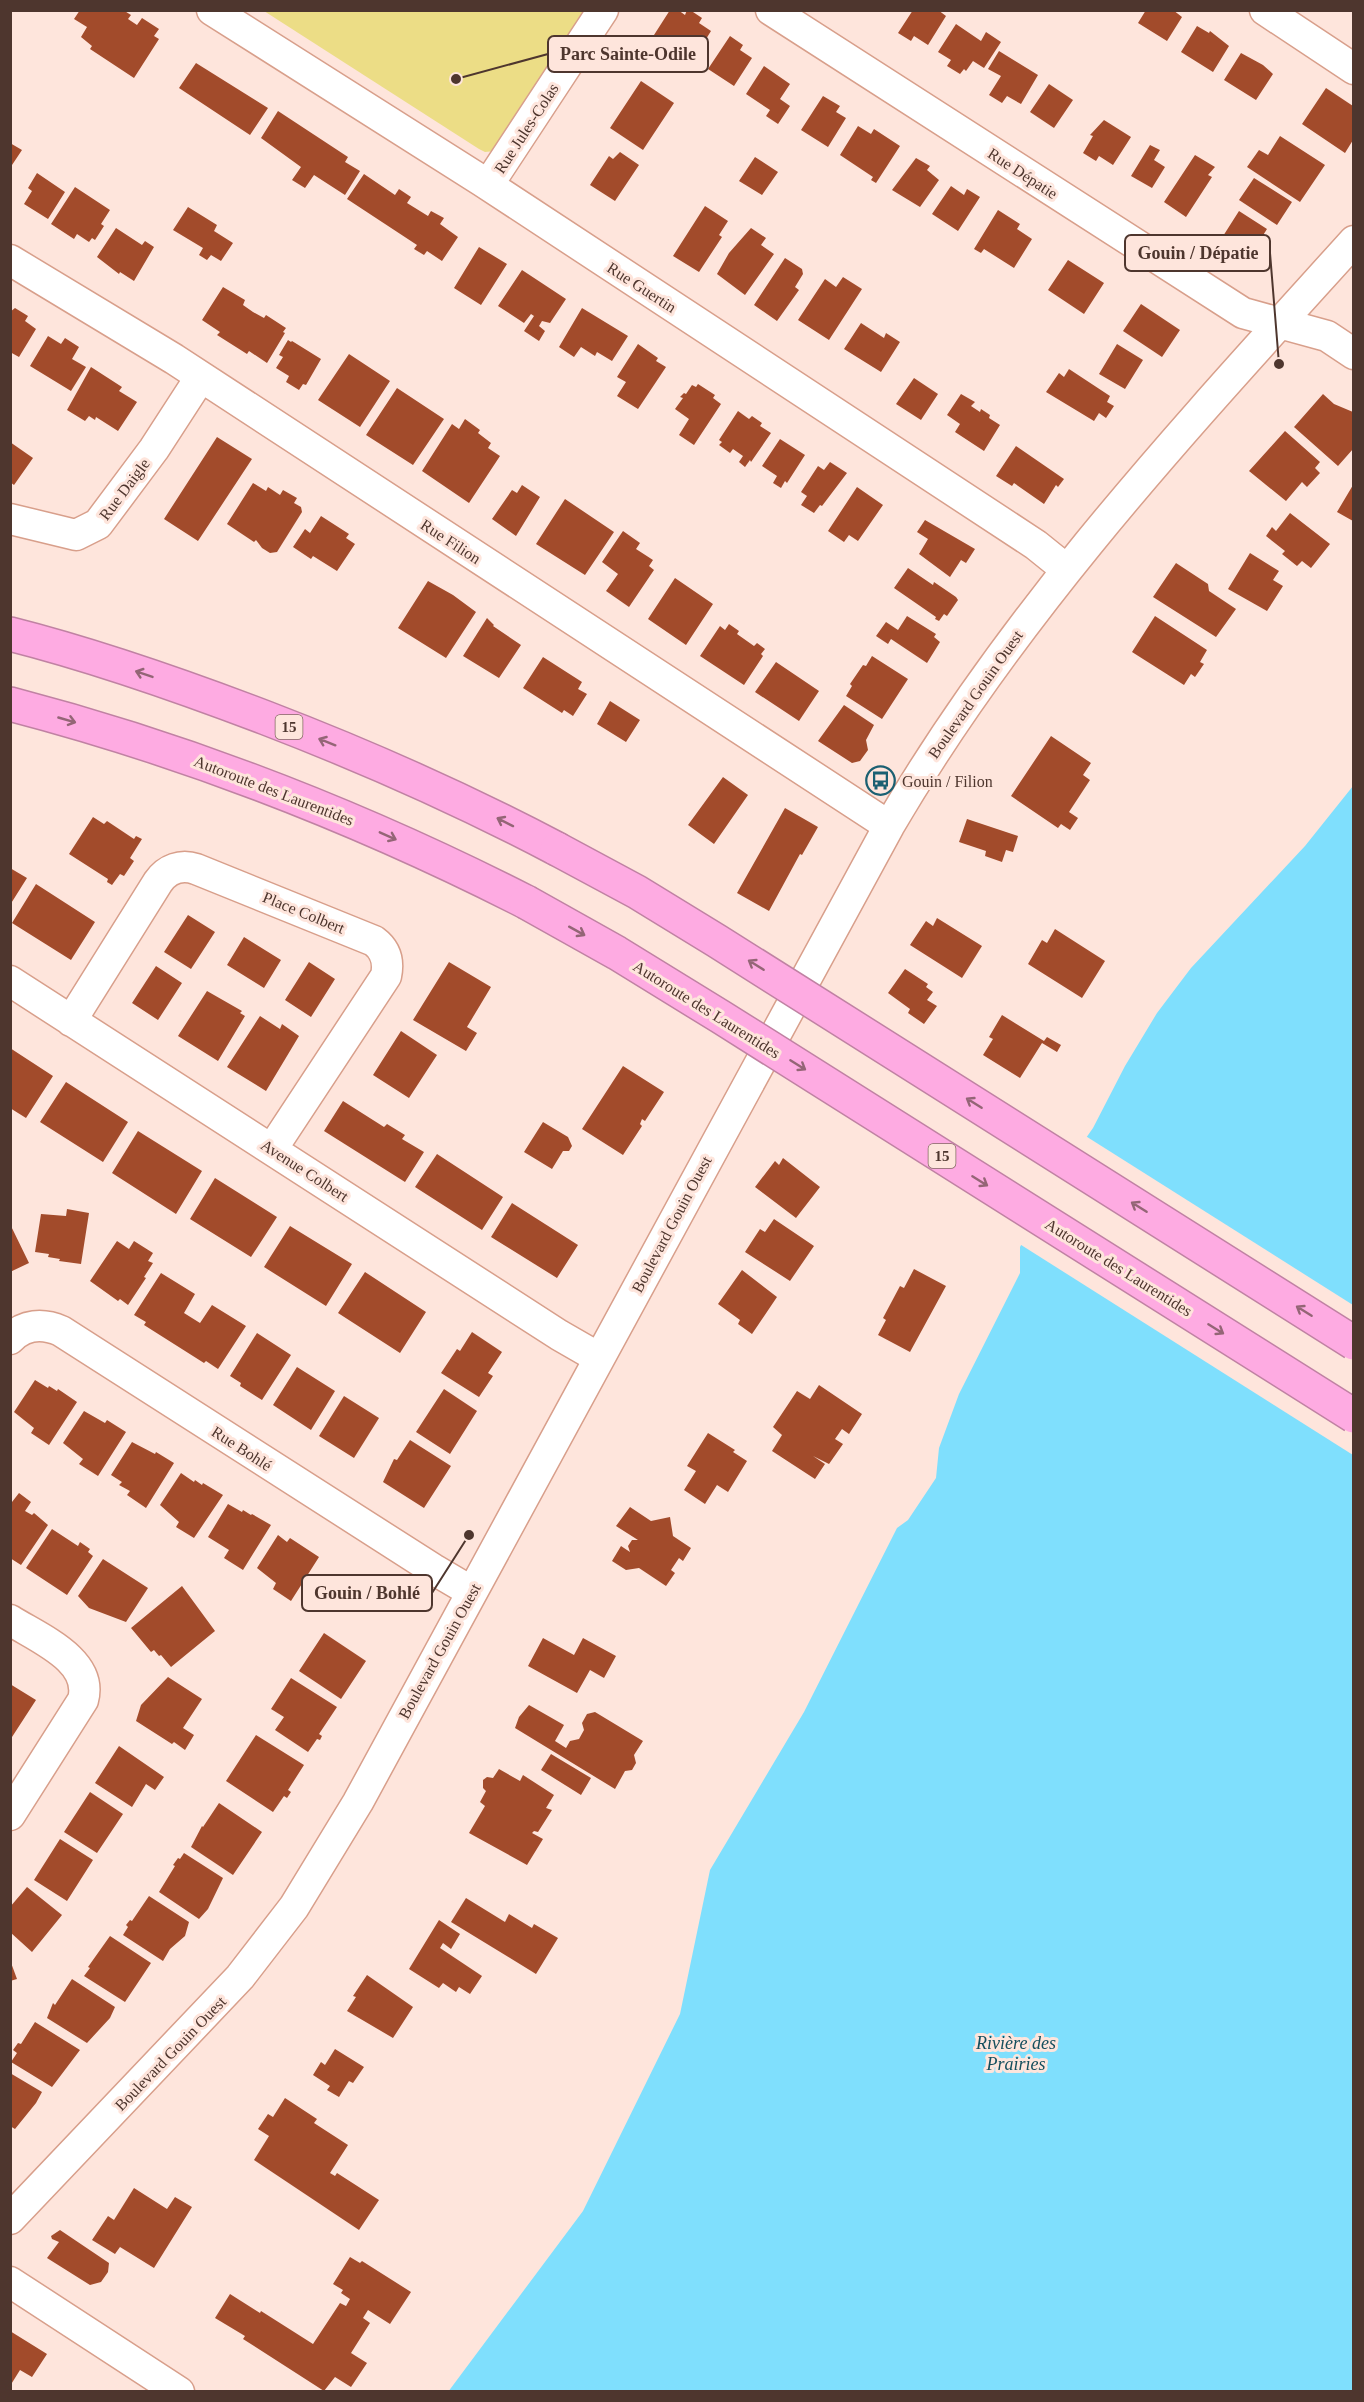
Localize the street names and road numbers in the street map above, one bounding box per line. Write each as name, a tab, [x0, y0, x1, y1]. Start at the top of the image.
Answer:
street label: Rue Jules-Colas	[491, 80, 562, 176]
street label: Rue Dépatie	[984, 145, 1061, 203]
street label: Rue Guertin	[604, 259, 679, 316]
street label: Rue Daigle	[96, 455, 154, 524]
street label: Rue Filion	[418, 516, 484, 567]
street label: Boulevard Gouin Ouest	[925, 627, 1026, 761]
road number: 15	[276, 715, 302, 739]
street label: Autoroute des Laurentides	[192, 752, 356, 829]
street label: Place Colbert	[260, 888, 348, 937]
street label: Autoroute des Laurentides	[630, 957, 783, 1062]
street label: Avenue Colbert	[258, 1136, 352, 1205]
road number: 15	[928, 1144, 956, 1168]
street label: Boulevard Gouin Ouest	[628, 1153, 715, 1295]
street label: Autoroute des Laurentides	[1042, 1215, 1195, 1320]
street label: Rue Bohlé	[209, 1423, 275, 1474]
street label: Boulevard Gouin Ouest	[395, 1580, 484, 1722]
street label: Boulevard Gouin Ouest	[111, 1992, 230, 2114]

